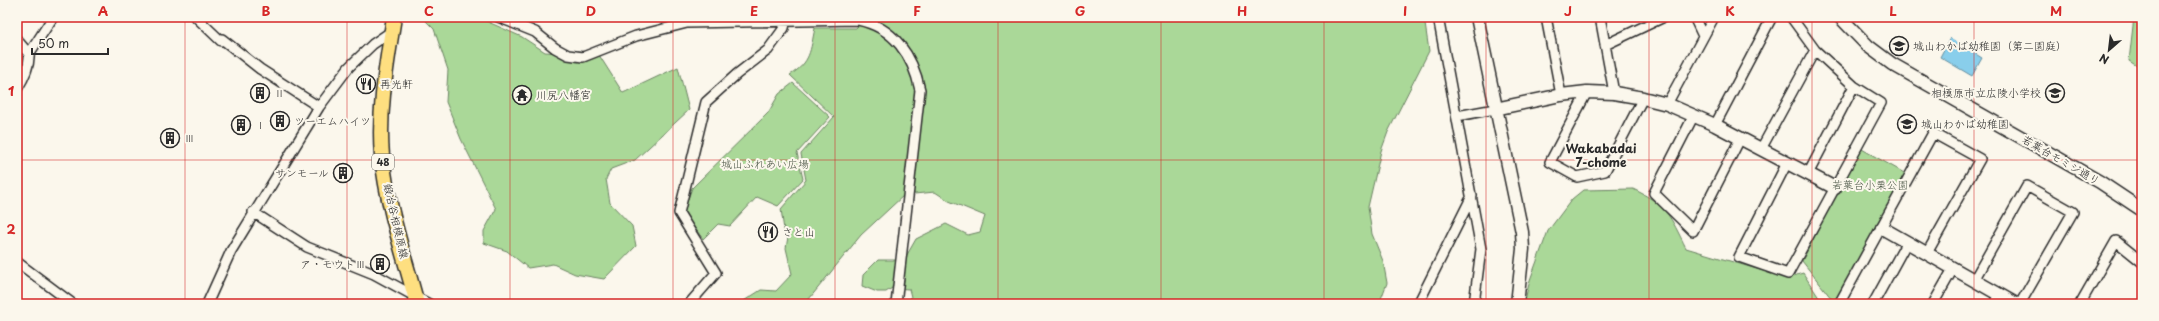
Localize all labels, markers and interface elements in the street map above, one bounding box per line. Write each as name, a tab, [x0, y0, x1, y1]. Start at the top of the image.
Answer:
text: A	[98, 1, 108, 20]
text: B	[262, 1, 271, 20]
text: C	[424, 1, 434, 20]
text: D	[586, 1, 596, 20]
text: E	[750, 1, 758, 20]
text: F	[913, 1, 921, 20]
text: G	[1075, 1, 1085, 20]
text: H	[1237, 1, 1247, 20]
text: I	[1403, 1, 1407, 20]
text: J	[1564, 1, 1572, 20]
text: K	[1725, 1, 1735, 20]
text: L	[1889, 1, 1897, 20]
text: M	[2050, 1, 2062, 20]
scale bar	[32, 30, 108, 56]
north arrow	[2089, 30, 2129, 70]
text: 50 m	[38, 34, 69, 52]
school or university icon: 城山わかば幼稚園（第二園庭）	[1888, 35, 1910, 57]
place label: 城山わかば幼稚園（第二園庭）	[1913, 37, 2067, 54]
text: N	[2096, 50, 2112, 69]
restaurant icon: 再光軒	[355, 73, 377, 95]
place label: 再光軒	[380, 75, 413, 92]
text: 1	[8, 81, 14, 100]
building icon: Ⅱ	[249, 82, 271, 104]
school or university icon: 相模原市立広陵小学校	[2044, 82, 2066, 104]
place label: Ⅱ	[274, 84, 285, 101]
temple icon: 川尻八幡宮	[511, 84, 533, 106]
place label: 相模原市立広陵小学校	[1931, 84, 2041, 101]
place label: 川尻八幡宮	[536, 86, 591, 103]
building icon: ツーエムハイツ	[269, 110, 291, 132]
place label: ツーエムハイツ	[294, 112, 371, 129]
school or university icon: 城山わかば幼稚園	[1896, 113, 1918, 135]
building icon: Ⅰ	[230, 114, 252, 136]
place label: 城山わかば幼稚園	[1921, 115, 2009, 132]
place label: Ⅰ	[255, 116, 266, 133]
building icon: Ⅲ	[159, 127, 181, 149]
place label: Ⅲ	[184, 129, 195, 146]
street label: 若葉台モミジ通り	[2019, 130, 2104, 189]
district label: Wakabadai 7-chome	[1565, 139, 1637, 171]
road number: 48	[372, 154, 394, 170]
park label: 城山ふれあい広場	[721, 155, 809, 172]
building icon: サンモール	[332, 162, 354, 184]
place label: サンモール	[275, 164, 329, 181]
park label: 若葉台小栗公園	[1832, 176, 1909, 193]
street label: 鍛冶谷相模原線	[380, 181, 413, 260]
text: 2	[6, 219, 16, 238]
restaurant icon: さと山	[757, 221, 779, 243]
place label: さと山	[782, 223, 815, 240]
building icon: ア・モウトⅢ	[369, 253, 391, 275]
place label: ア・モウトⅢ	[300, 255, 366, 272]

